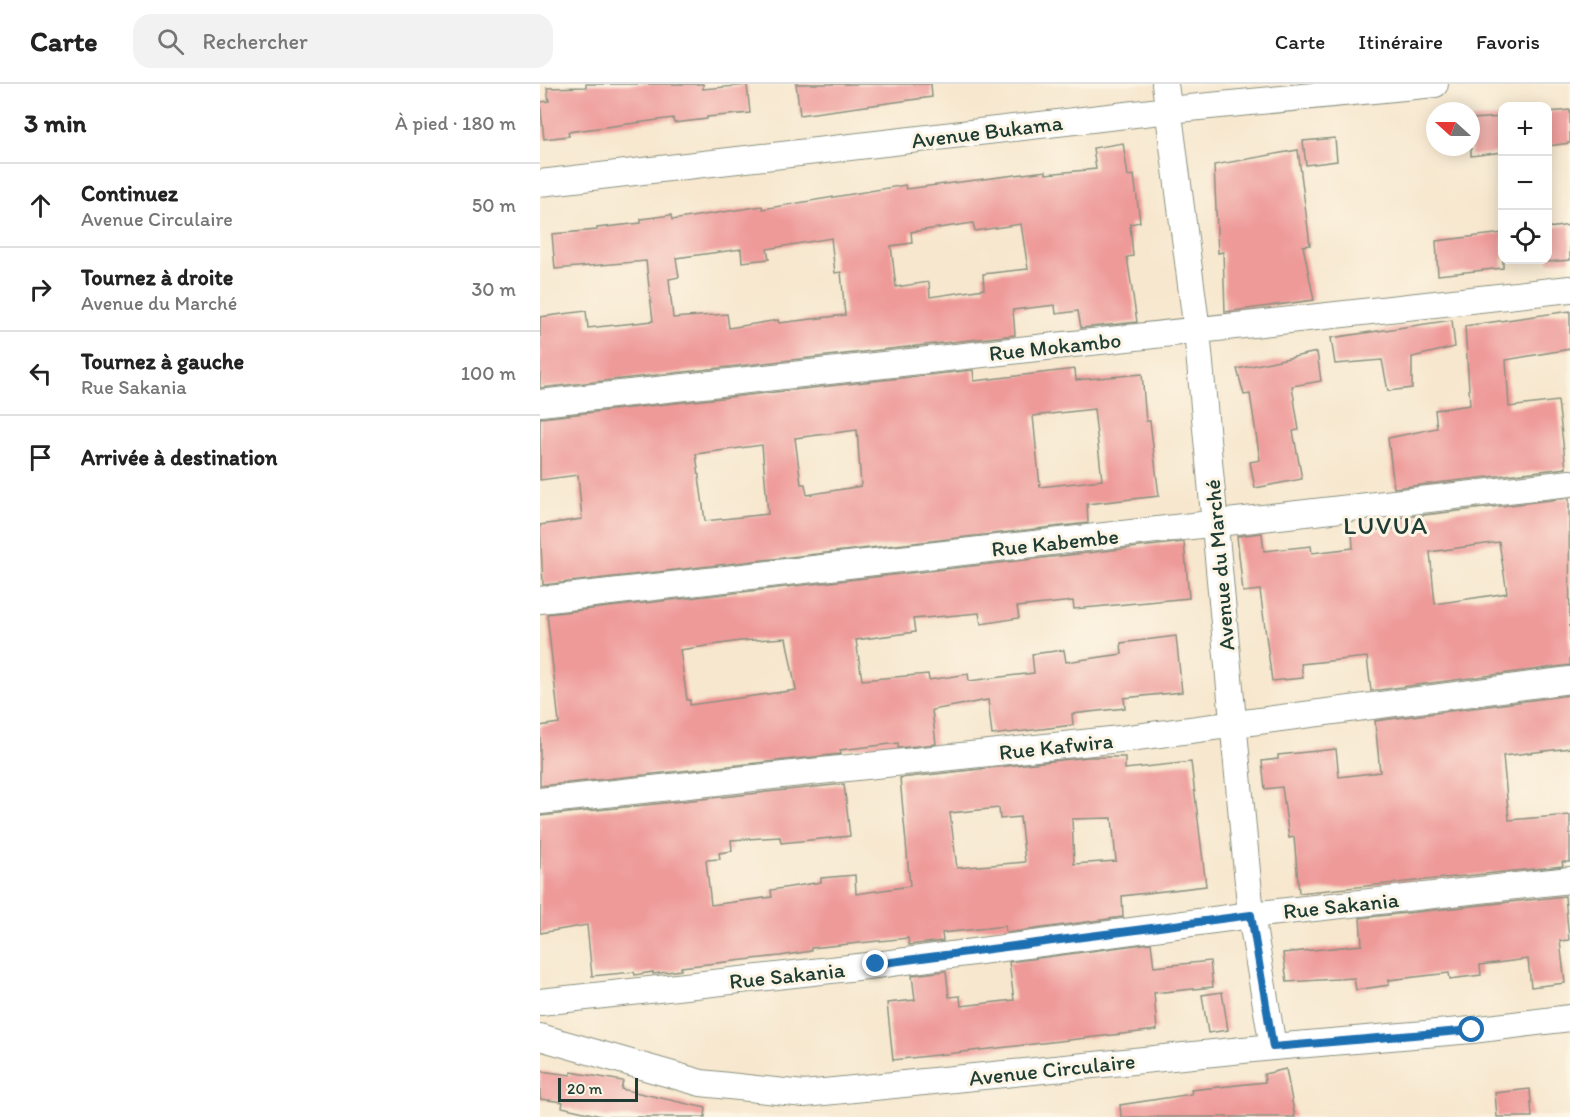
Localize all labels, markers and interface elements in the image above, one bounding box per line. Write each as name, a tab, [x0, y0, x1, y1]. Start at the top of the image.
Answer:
search box	[133, 14, 553, 68]
text: Carte	[30, 24, 97, 58]
icon: search	[154, 25, 187, 58]
text: Rechercher	[202, 28, 308, 55]
text: Carte	[1275, 29, 1325, 54]
text: Itinéraire	[1358, 29, 1443, 54]
text: Favoris	[1476, 29, 1540, 54]
north arrow	[1426, 102, 1480, 156]
map controls	[1498, 102, 1552, 264]
button: +	[1498, 102, 1552, 156]
text: 3 min	[24, 107, 86, 139]
street label: Avenue Bukama	[910, 109, 1065, 154]
text: À pied · 180 m	[395, 111, 516, 135]
button: −	[1498, 156, 1552, 210]
text: Continuez	[81, 180, 178, 207]
icon: ahead	[24, 189, 57, 222]
text: 50 m	[472, 193, 516, 217]
text: Avenue Circulaire	[81, 207, 233, 231]
button: locate	[1498, 210, 1552, 264]
text: Tournez à droite	[81, 264, 233, 291]
icon: right	[24, 273, 57, 306]
text: 30 m	[471, 277, 516, 301]
text: Avenue du Marché	[81, 291, 237, 315]
street label: Rue Mokambo	[987, 326, 1123, 367]
text: Tournez à gauche	[81, 348, 244, 375]
icon: left	[24, 357, 57, 390]
text: 100 m	[461, 361, 516, 385]
text: Rue Sakania	[81, 375, 187, 399]
icon: arrive	[24, 441, 57, 474]
text: Arrivée à destination	[81, 444, 277, 471]
street label: Avenue du Marché	[1199, 478, 1240, 652]
district label: LUVUA	[1343, 509, 1429, 541]
street label: Rue Kabembe	[990, 522, 1120, 563]
street label: Rue Kafwira	[998, 727, 1115, 766]
street label: Rue Sakania	[1282, 886, 1401, 925]
route end	[862, 950, 888, 976]
street label: Rue Sakania	[728, 956, 847, 995]
route start	[1458, 1016, 1484, 1042]
street label: Avenue Circulaire	[968, 1047, 1137, 1092]
scale bar	[558, 1075, 638, 1102]
text: 20 m	[567, 1079, 602, 1098]

